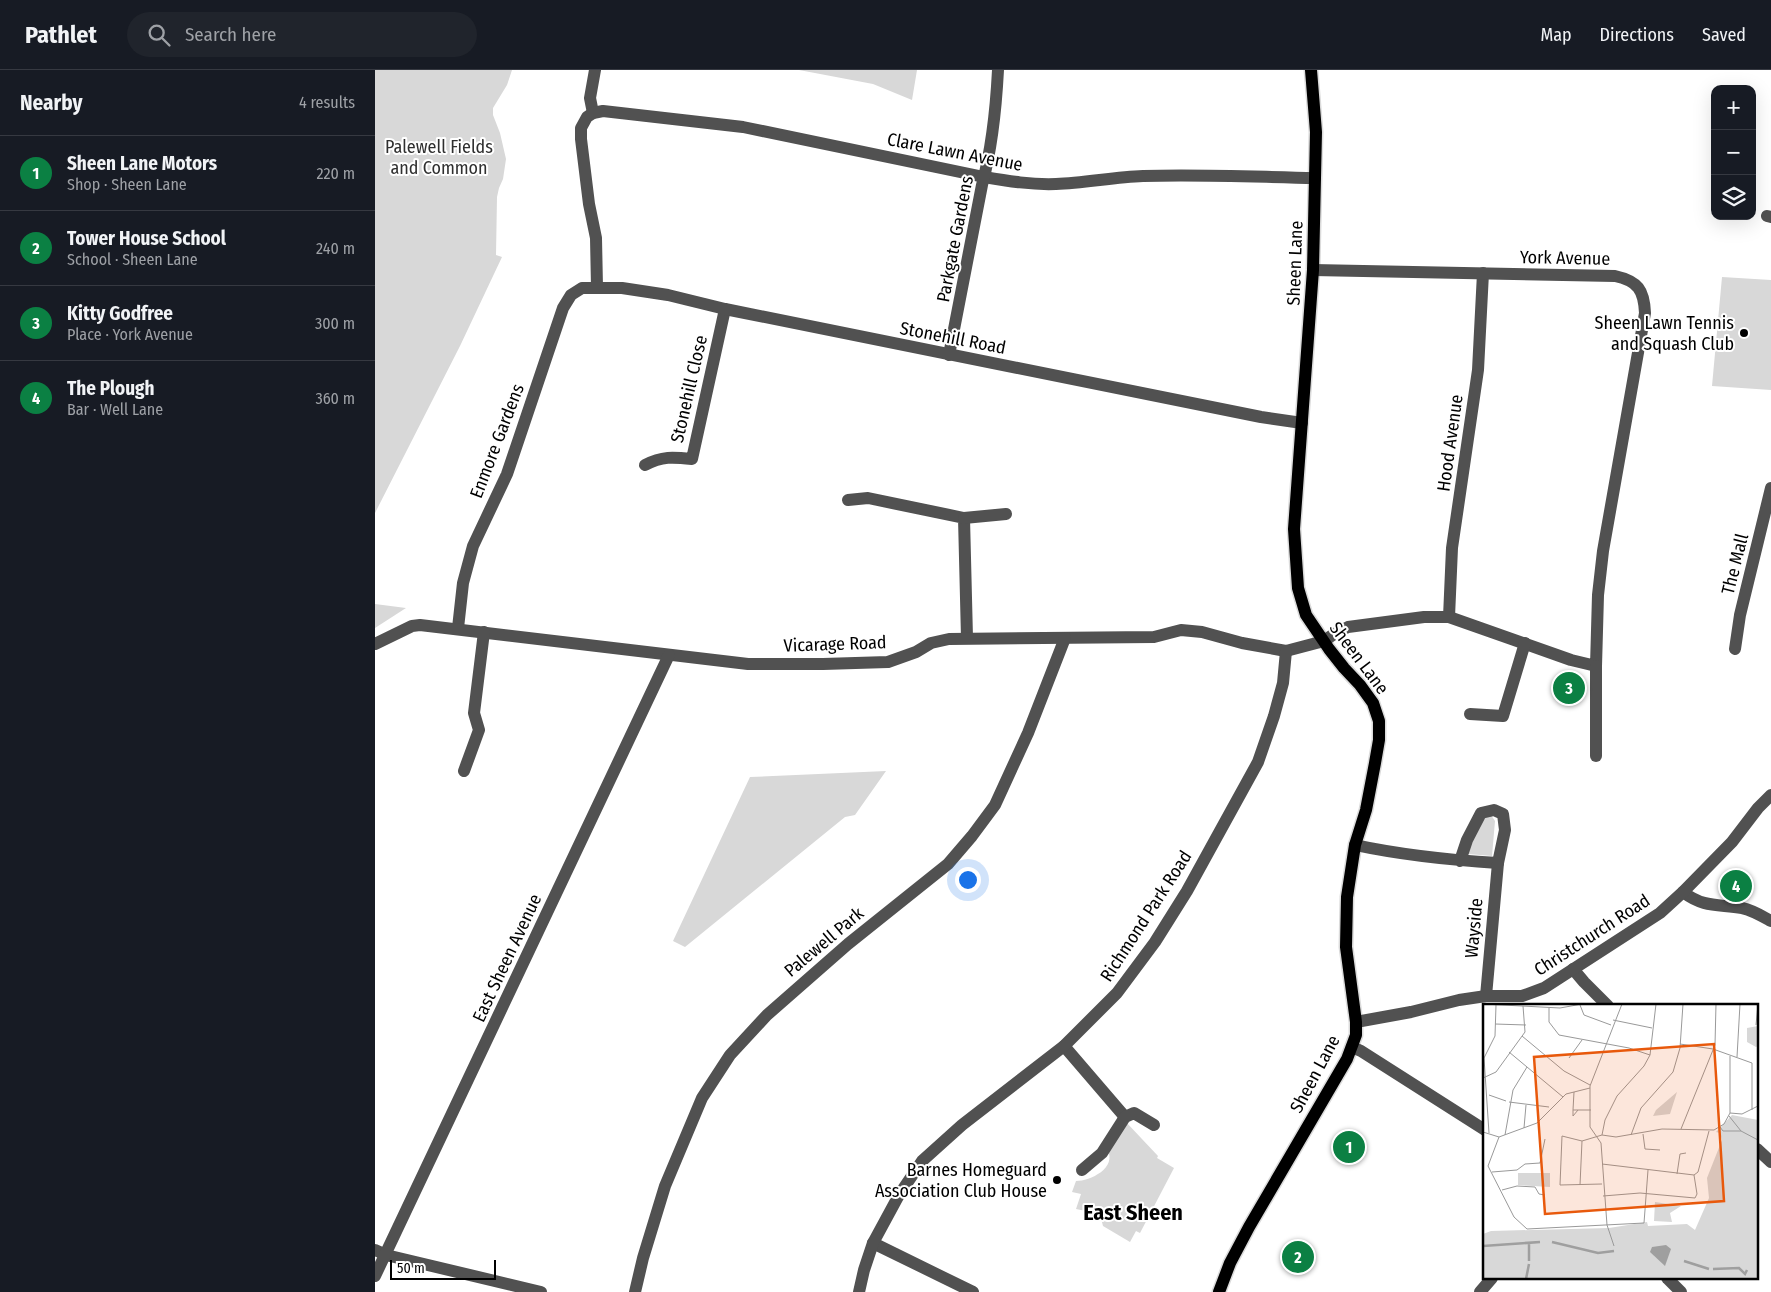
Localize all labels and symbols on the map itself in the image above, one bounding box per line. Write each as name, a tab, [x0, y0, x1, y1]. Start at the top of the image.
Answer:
street label: Clare Lawn Avenue	[885, 128, 1025, 176]
park label: Palewell Fields and Common	[385, 136, 493, 179]
street label: Parkgate Gardens	[932, 174, 978, 304]
street label: Sheen Lane	[1283, 220, 1307, 306]
street label: York Avenue	[1520, 246, 1610, 270]
place label: Sheen Lawn Tennis and Squash Club	[1595, 312, 1734, 355]
street label: Stonehill Road	[898, 317, 1008, 359]
marker: Sheen Lawn Tennis and Squash Club	[1738, 327, 1750, 339]
street label: Stonehill Close	[666, 333, 712, 445]
street label: Enmore Gardens	[465, 380, 529, 501]
street label: Hood Avenue	[1432, 393, 1468, 493]
street label: The Mall	[1717, 531, 1753, 597]
street label: Sheen Lane	[1325, 617, 1393, 699]
street label: Vicarage Road	[783, 631, 887, 657]
pin: 3	[1553, 669, 1585, 707]
street label: Richmond Park Road	[1095, 846, 1197, 986]
your location	[955, 867, 981, 893]
pin: 4	[1720, 867, 1752, 905]
street label: Christchurch Road	[1530, 889, 1654, 981]
street label: East Sheen Avenue	[468, 890, 546, 1026]
street label: Wayside	[1460, 897, 1488, 959]
street label: Palewell Park	[780, 902, 869, 982]
inset map	[1483, 1004, 1759, 1280]
street label: Sheen Lane	[1285, 1031, 1345, 1117]
pin: 1	[1333, 1128, 1365, 1166]
place label: Barnes Homeguard Association Club House	[875, 1159, 1047, 1202]
marker: Barnes Homeguard Association Club House	[1051, 1174, 1063, 1186]
district label: East Sheen	[1083, 1199, 1183, 1226]
pin: 2	[1282, 1238, 1314, 1276]
scale bar	[390, 1257, 496, 1280]

